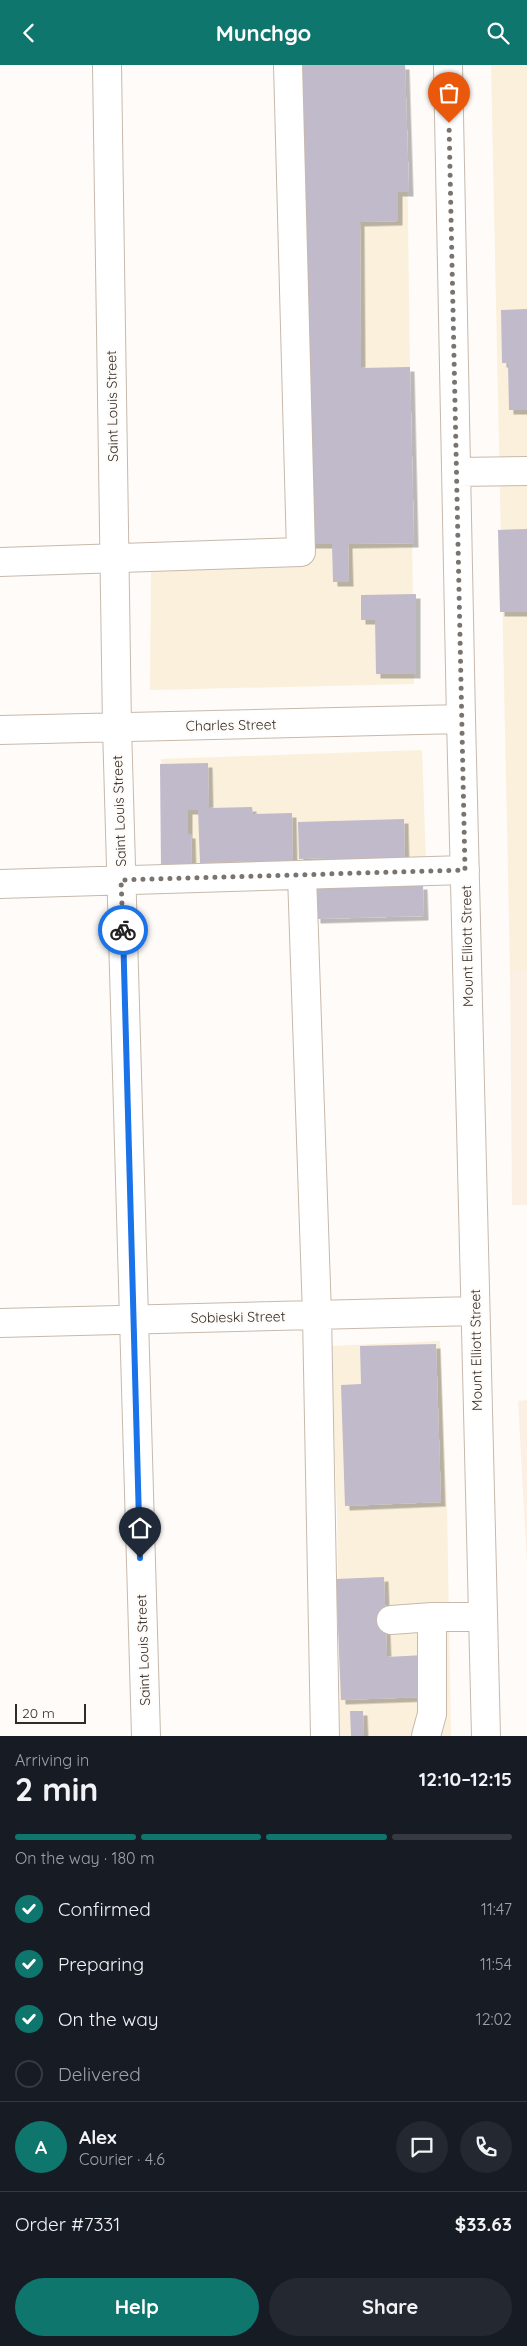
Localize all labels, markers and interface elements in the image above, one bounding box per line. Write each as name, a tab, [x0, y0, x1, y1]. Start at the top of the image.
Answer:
icon: back	[15, 19, 43, 47]
text: Munchgo	[216, 19, 311, 47]
icon: search	[484, 19, 512, 47]
pin	[428, 72, 470, 123]
icon: bag	[435, 79, 463, 107]
street label: Saint Louis Street	[102, 350, 122, 462]
street label: Charles Street	[186, 715, 277, 735]
street label: Saint Louis Street	[108, 755, 130, 867]
street label: Mount Elliott Street	[457, 885, 477, 1007]
courier	[98, 905, 148, 955]
icon: bike	[109, 916, 137, 944]
street label: Mount Elliott Street	[466, 1289, 486, 1411]
street label: Sobieski Street	[190, 1307, 286, 1327]
pin	[119, 1507, 161, 1558]
icon: home	[126, 1514, 154, 1542]
street label: Saint Louis Street	[132, 1594, 154, 1706]
scale bar	[15, 1701, 86, 1724]
text: 20 m	[22, 1704, 55, 1722]
text: Arriving in	[15, 1750, 89, 1770]
text: 12:10–12:15	[419, 1767, 512, 1791]
text: 2 min	[15, 1769, 98, 1809]
text: On the way · 180 m	[15, 1848, 155, 1868]
icon: check	[15, 1895, 43, 1923]
text: Confirmed	[58, 1897, 151, 1921]
text: 11:47	[481, 1899, 512, 1919]
icon: check	[15, 1950, 43, 1978]
text: Preparing	[58, 1952, 144, 1976]
text: 11:54	[480, 1954, 512, 1974]
icon: check	[15, 2005, 43, 2033]
text: On the way	[58, 2007, 159, 2031]
text: 12:02	[476, 2009, 512, 2029]
text: Delivered	[58, 2062, 141, 2086]
button: chat	[396, 2121, 448, 2173]
button: phone	[460, 2121, 512, 2173]
text: Alex	[79, 2125, 117, 2149]
text: A	[35, 2135, 47, 2159]
text: Courier · 4.6	[79, 2149, 165, 2169]
text: Order #7331	[15, 2212, 120, 2236]
text: $33.63	[455, 2212, 512, 2236]
button: Help	[15, 2278, 259, 2336]
button: Share	[269, 2278, 512, 2336]

